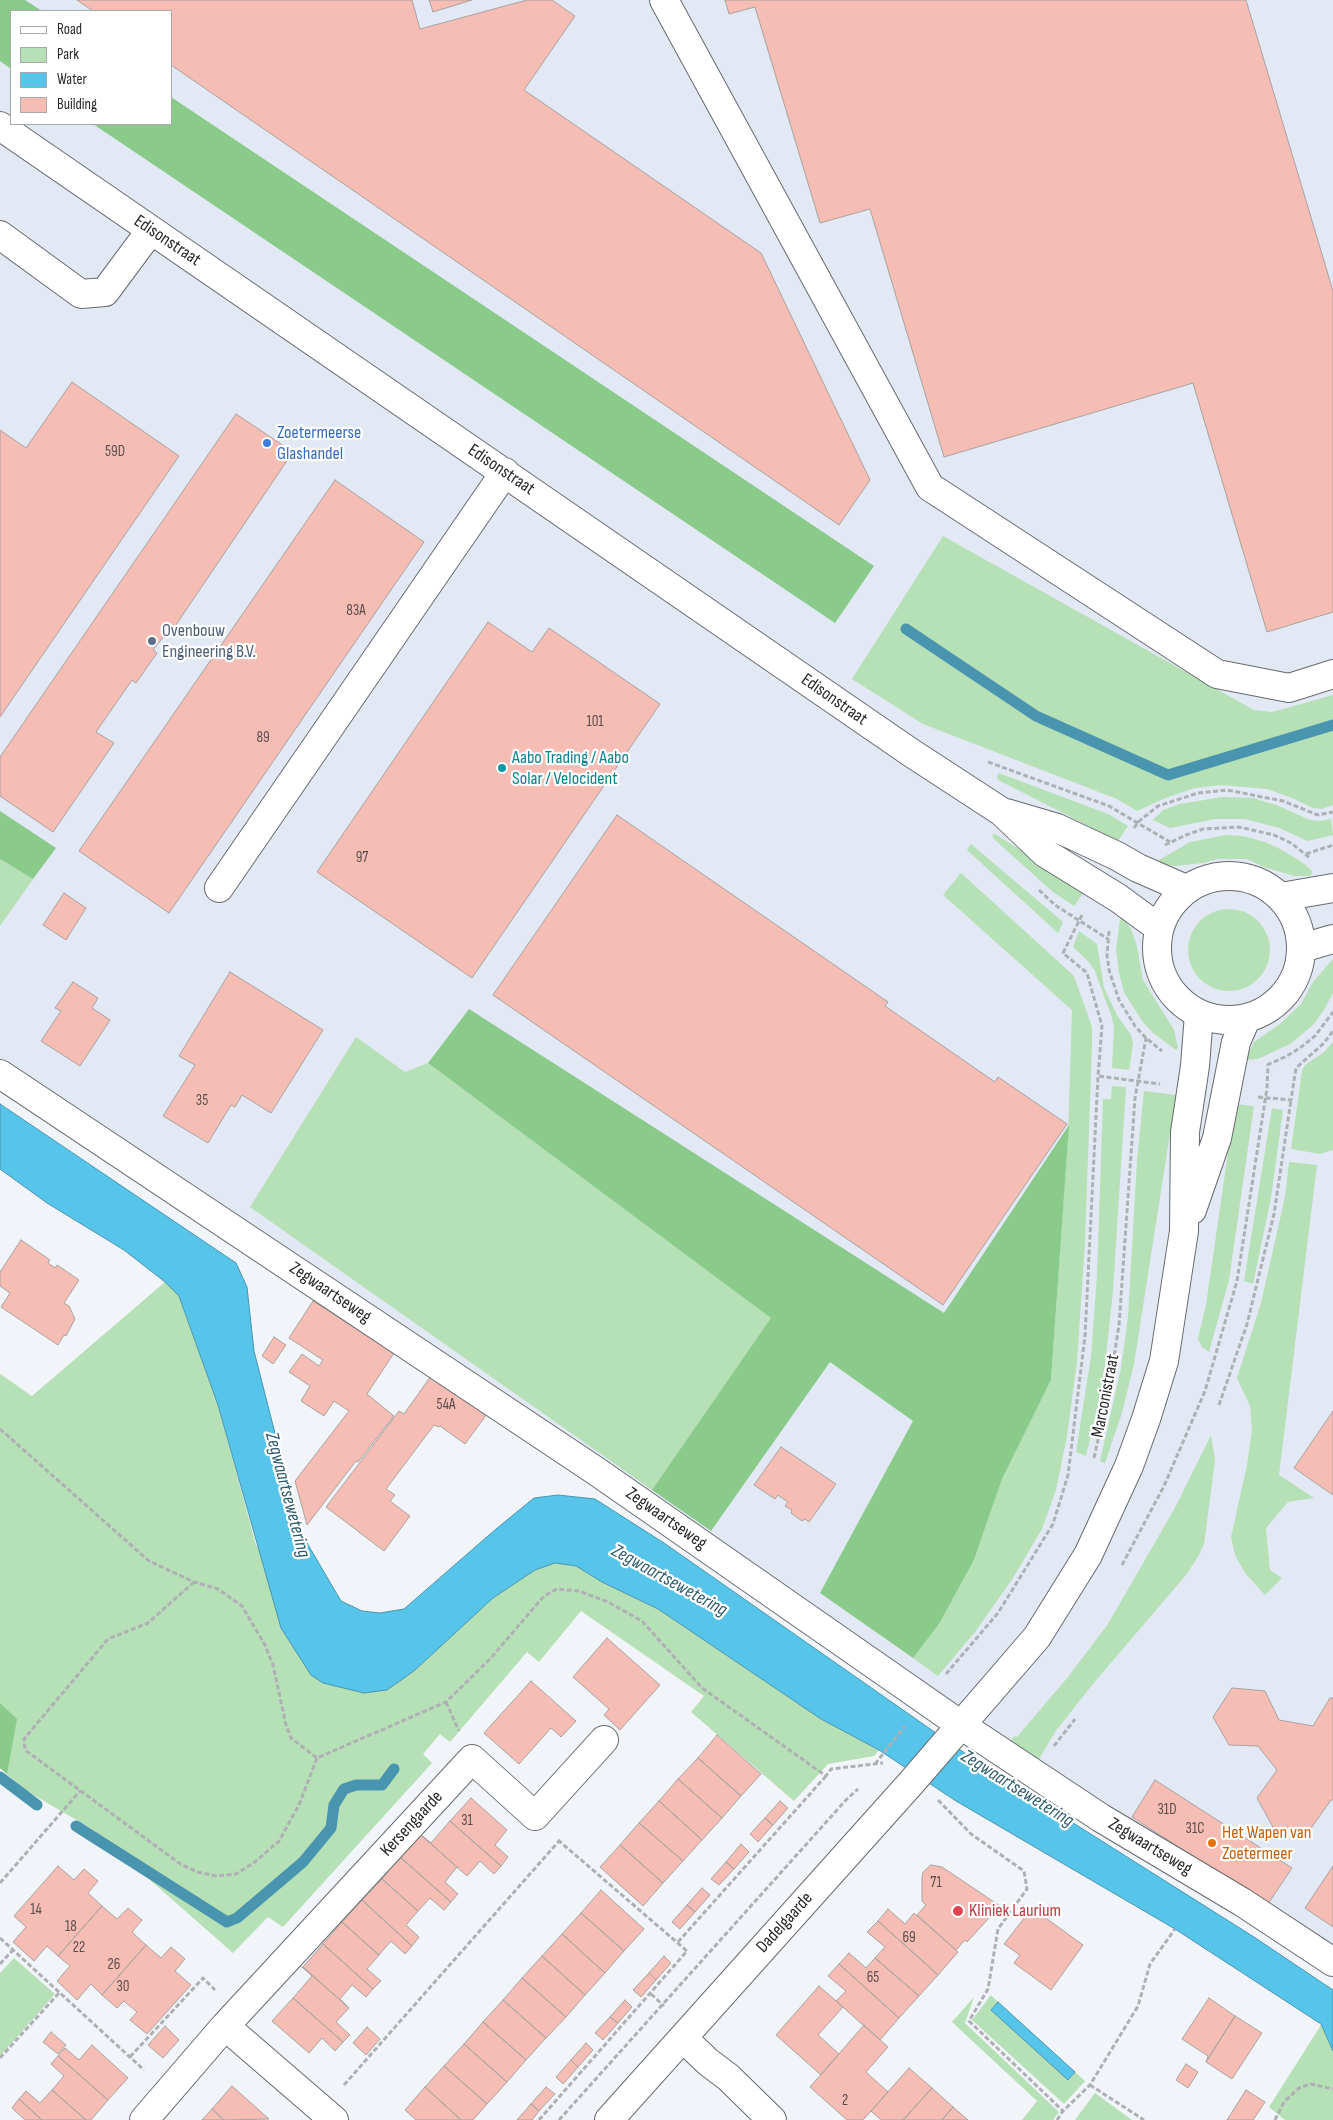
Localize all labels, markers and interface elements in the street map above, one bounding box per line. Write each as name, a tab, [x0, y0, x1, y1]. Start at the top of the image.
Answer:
legend	[10, 10, 172, 125]
text: Road	[57, 20, 82, 39]
text: Park	[57, 45, 79, 64]
text: Water	[57, 70, 87, 89]
text: Building	[57, 95, 97, 114]
street label: Edisonstraat	[129, 211, 205, 271]
place label: Zoetermeerse Glashandel	[277, 422, 361, 464]
marker: Zoetermeerse Glashandel	[261, 437, 273, 449]
street label: Edisonstraat	[463, 440, 539, 500]
house number: 59D	[105, 443, 125, 461]
house number: 83A	[346, 602, 366, 620]
place label: Ovenbouw Engineering B.V.	[162, 620, 256, 662]
marker: Ovenbouw Engineering B.V.	[146, 635, 158, 647]
street label: Edisonstraat	[797, 669, 871, 731]
house number: 101	[586, 713, 604, 731]
house number: 89	[256, 729, 270, 747]
place label: Aabo Trading / Aabo Solar / Velocident	[512, 747, 629, 790]
marker: Aabo Trading / Aabo Solar / Velocident	[496, 762, 508, 774]
house number: 97	[356, 849, 368, 867]
house number: 35	[196, 1092, 208, 1110]
street label: Zegwaartseweg	[285, 1258, 375, 1328]
street label: Marconistraat	[1087, 1353, 1125, 1439]
house number: 54A	[437, 1396, 455, 1414]
water label: Zegwaartsewetering	[259, 1430, 315, 1560]
street label: Zegwaartseweg	[621, 1483, 711, 1555]
water label: Zegwaartsewetering	[607, 1540, 731, 1622]
water label: Zegwaartsewetering	[956, 1745, 1078, 1833]
street label: Kersengaarde	[376, 1787, 448, 1861]
house number: 31D	[1157, 1801, 1177, 1819]
house number: 31	[461, 1812, 473, 1830]
street label: Zegwaartseweg	[1104, 1814, 1196, 1880]
house number: 31C	[1186, 1820, 1204, 1838]
place label: Het Wapen van Zoetermeer	[1222, 1822, 1311, 1865]
marker: Het Wapen van Zoetermeer	[1206, 1837, 1218, 1849]
house number: 71	[930, 1874, 942, 1892]
street label: Dadelgaarde	[752, 1888, 818, 1958]
place label: Kliniek Laurium	[969, 1900, 1061, 1922]
house number: 14	[30, 1901, 42, 1919]
marker: Kliniek Laurium	[951, 1904, 965, 1918]
house number: 18	[65, 1918, 77, 1936]
house number: 69	[902, 1929, 916, 1947]
house number: 22	[73, 1939, 85, 1957]
house number: 26	[108, 1956, 120, 1974]
house number: 65	[867, 1969, 879, 1987]
house number: 30	[117, 1978, 129, 1996]
house number: 2	[842, 2092, 848, 2110]

